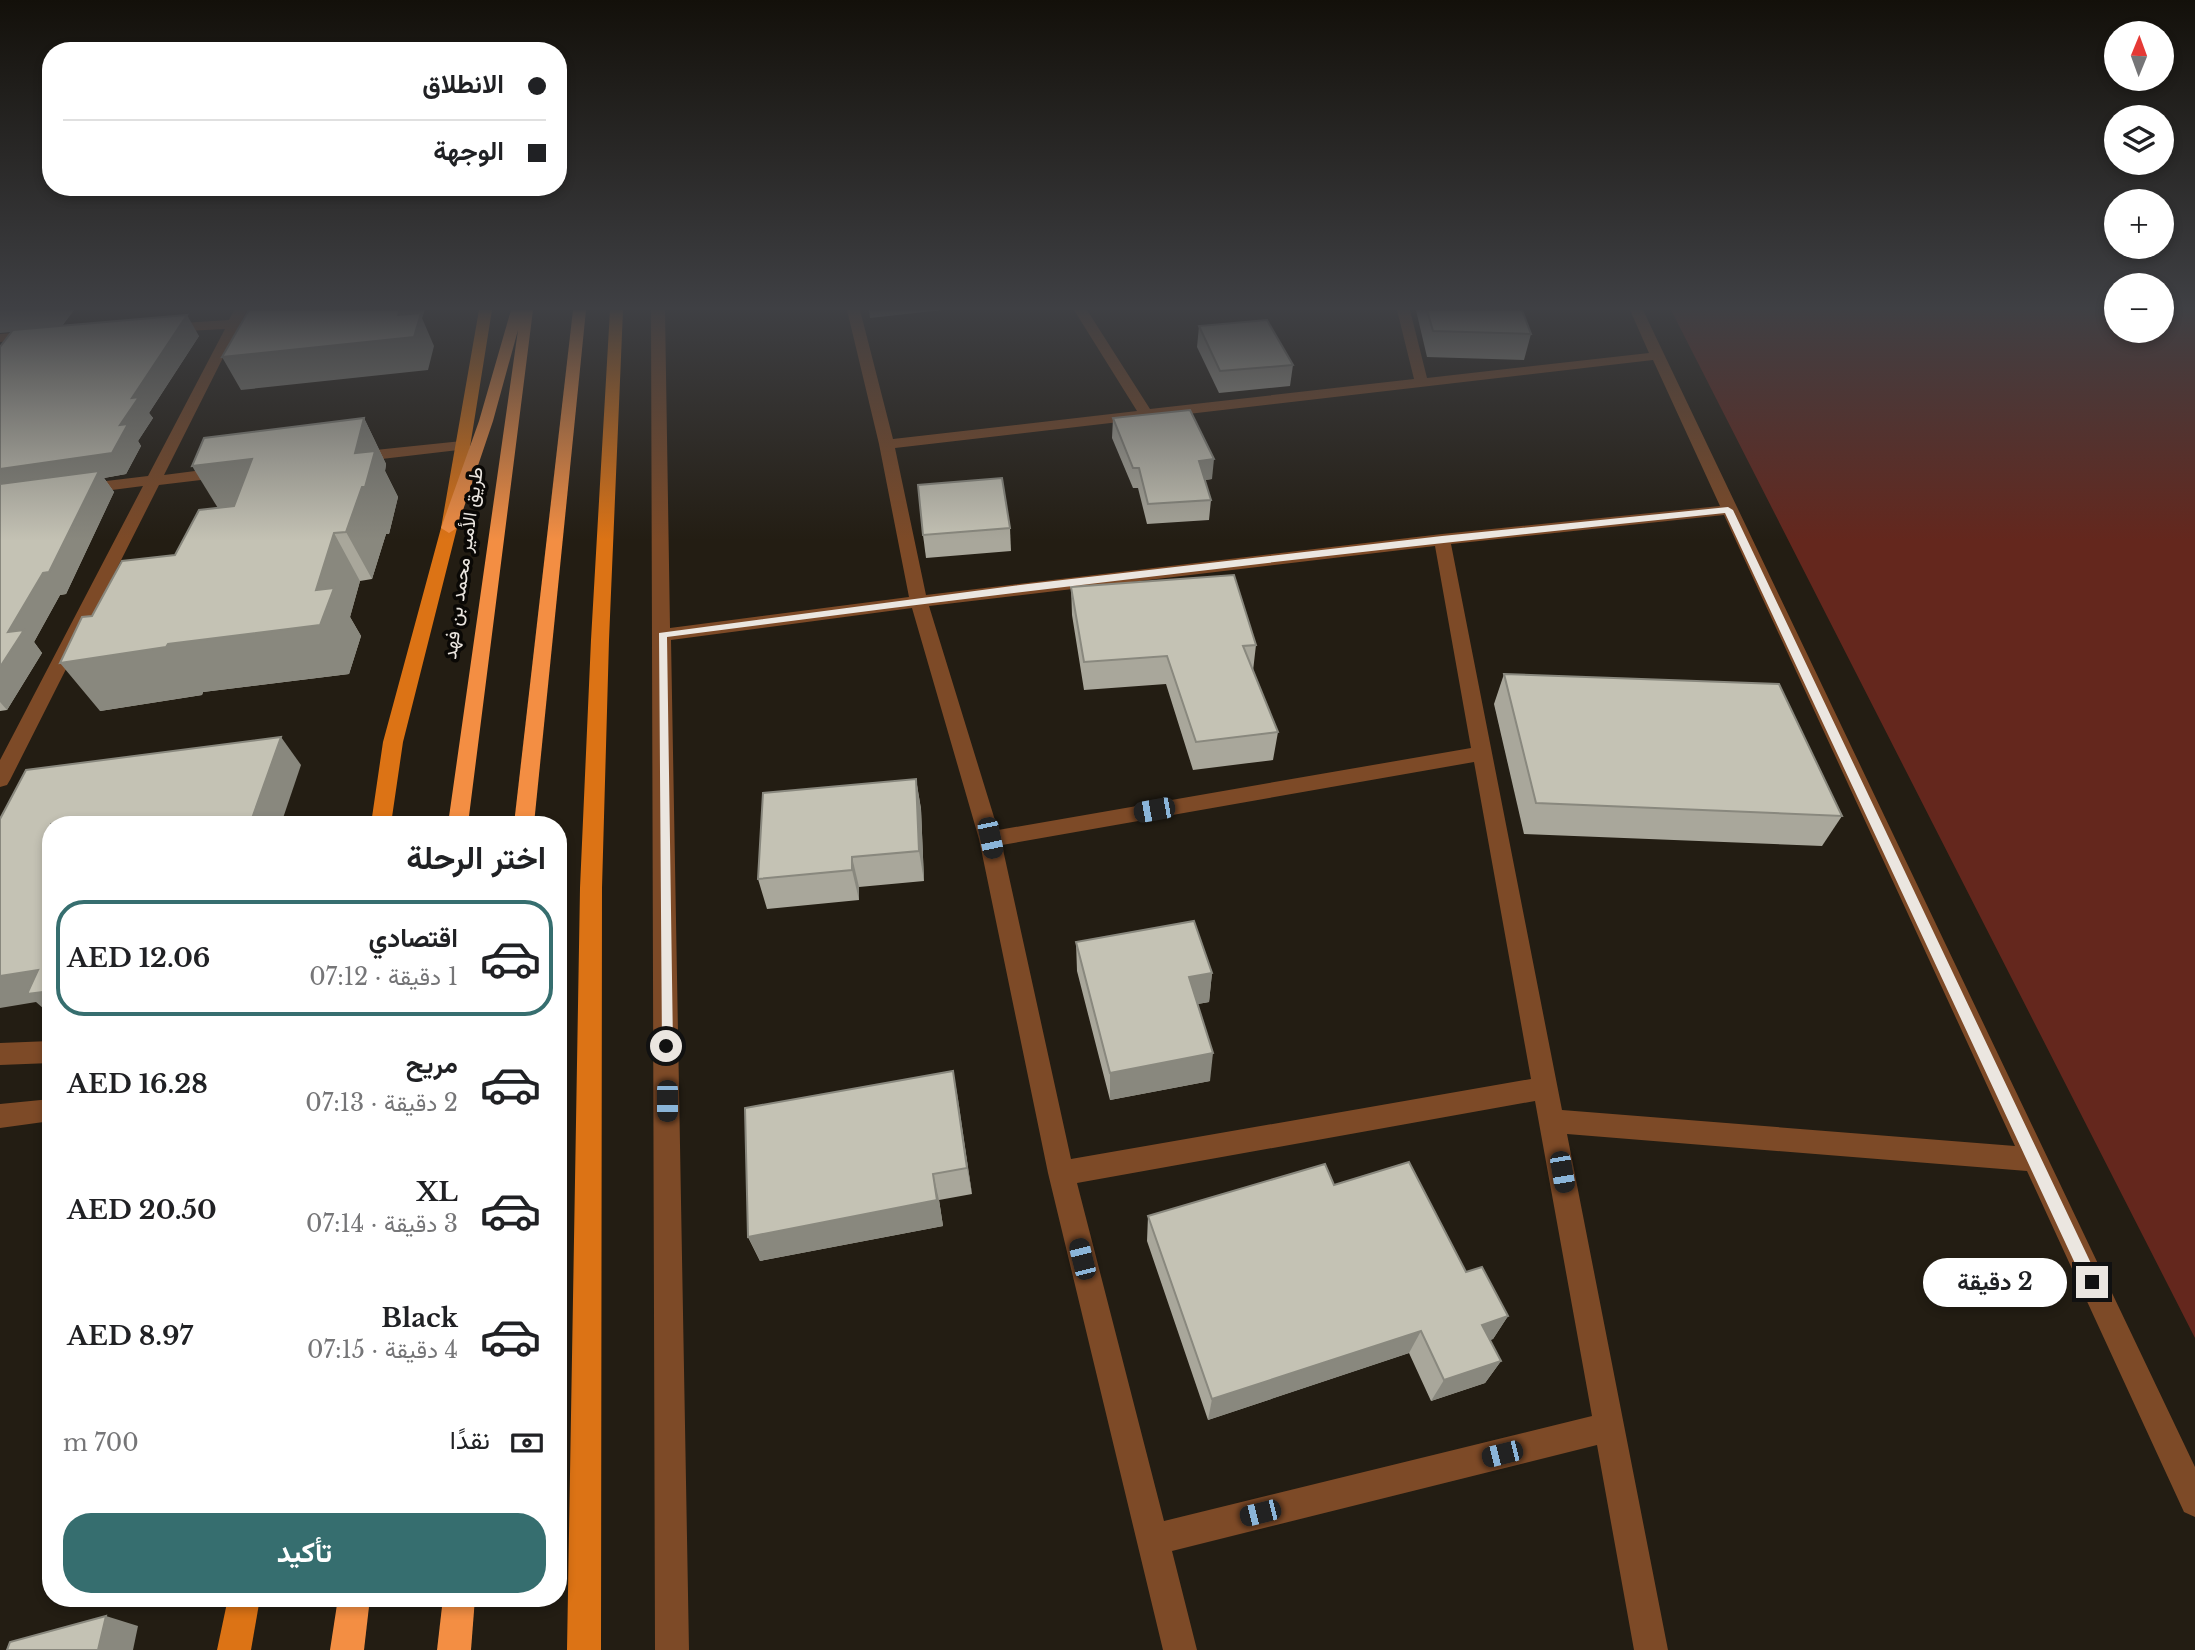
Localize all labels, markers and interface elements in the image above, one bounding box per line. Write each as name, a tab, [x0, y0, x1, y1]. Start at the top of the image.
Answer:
north arrow	[2104, 21, 2174, 91]
map controls	[2104, 21, 2174, 343]
text: الانطلاق	[422, 68, 504, 100]
button: layers	[2104, 105, 2174, 175]
text: الوجهة	[433, 135, 504, 167]
button: +	[2104, 189, 2174, 259]
button: −	[2104, 273, 2174, 343]
street label: طريق الأمير محمد بن فهد	[438, 465, 488, 661]
car	[1132, 796, 1177, 824]
car	[976, 815, 1005, 861]
text: اختر الرحلة	[406, 838, 546, 878]
text: اقتصادي	[369, 922, 458, 954]
icon: car	[479, 927, 542, 990]
text: AED 12.06	[67, 942, 210, 974]
text: 1 دقيقة · 07:12	[309, 963, 458, 991]
route start	[650, 1030, 682, 1062]
text: مريح	[406, 1048, 458, 1080]
icon: car	[479, 1053, 542, 1116]
text: AED 16.28	[67, 1068, 208, 1100]
car	[657, 1080, 678, 1122]
text: 2 دقيقة · 07:13	[305, 1089, 458, 1117]
car	[1549, 1149, 1576, 1195]
text: XL	[416, 1176, 458, 1208]
icon: car	[479, 1179, 542, 1242]
text: AED 20.50	[67, 1194, 217, 1226]
text: 3 دقيقة · 07:14	[306, 1210, 458, 1238]
car	[1067, 1236, 1098, 1282]
callout: 2 دقيقة	[1924, 1258, 2068, 1306]
route end	[2076, 1266, 2108, 1298]
text: 2 دقيقة	[1957, 1268, 2033, 1296]
text: Black	[381, 1302, 458, 1334]
icon: car	[479, 1305, 542, 1368]
text: AED 8.97	[67, 1320, 193, 1352]
text: 4 دقيقة · 07:15	[307, 1336, 458, 1364]
text: نقدًا	[450, 1424, 490, 1456]
icon: cash	[508, 1424, 546, 1462]
text: 700 m	[63, 1429, 139, 1457]
car	[1480, 1439, 1525, 1469]
car	[1238, 1498, 1283, 1528]
button: تأكيد	[63, 1513, 546, 1593]

